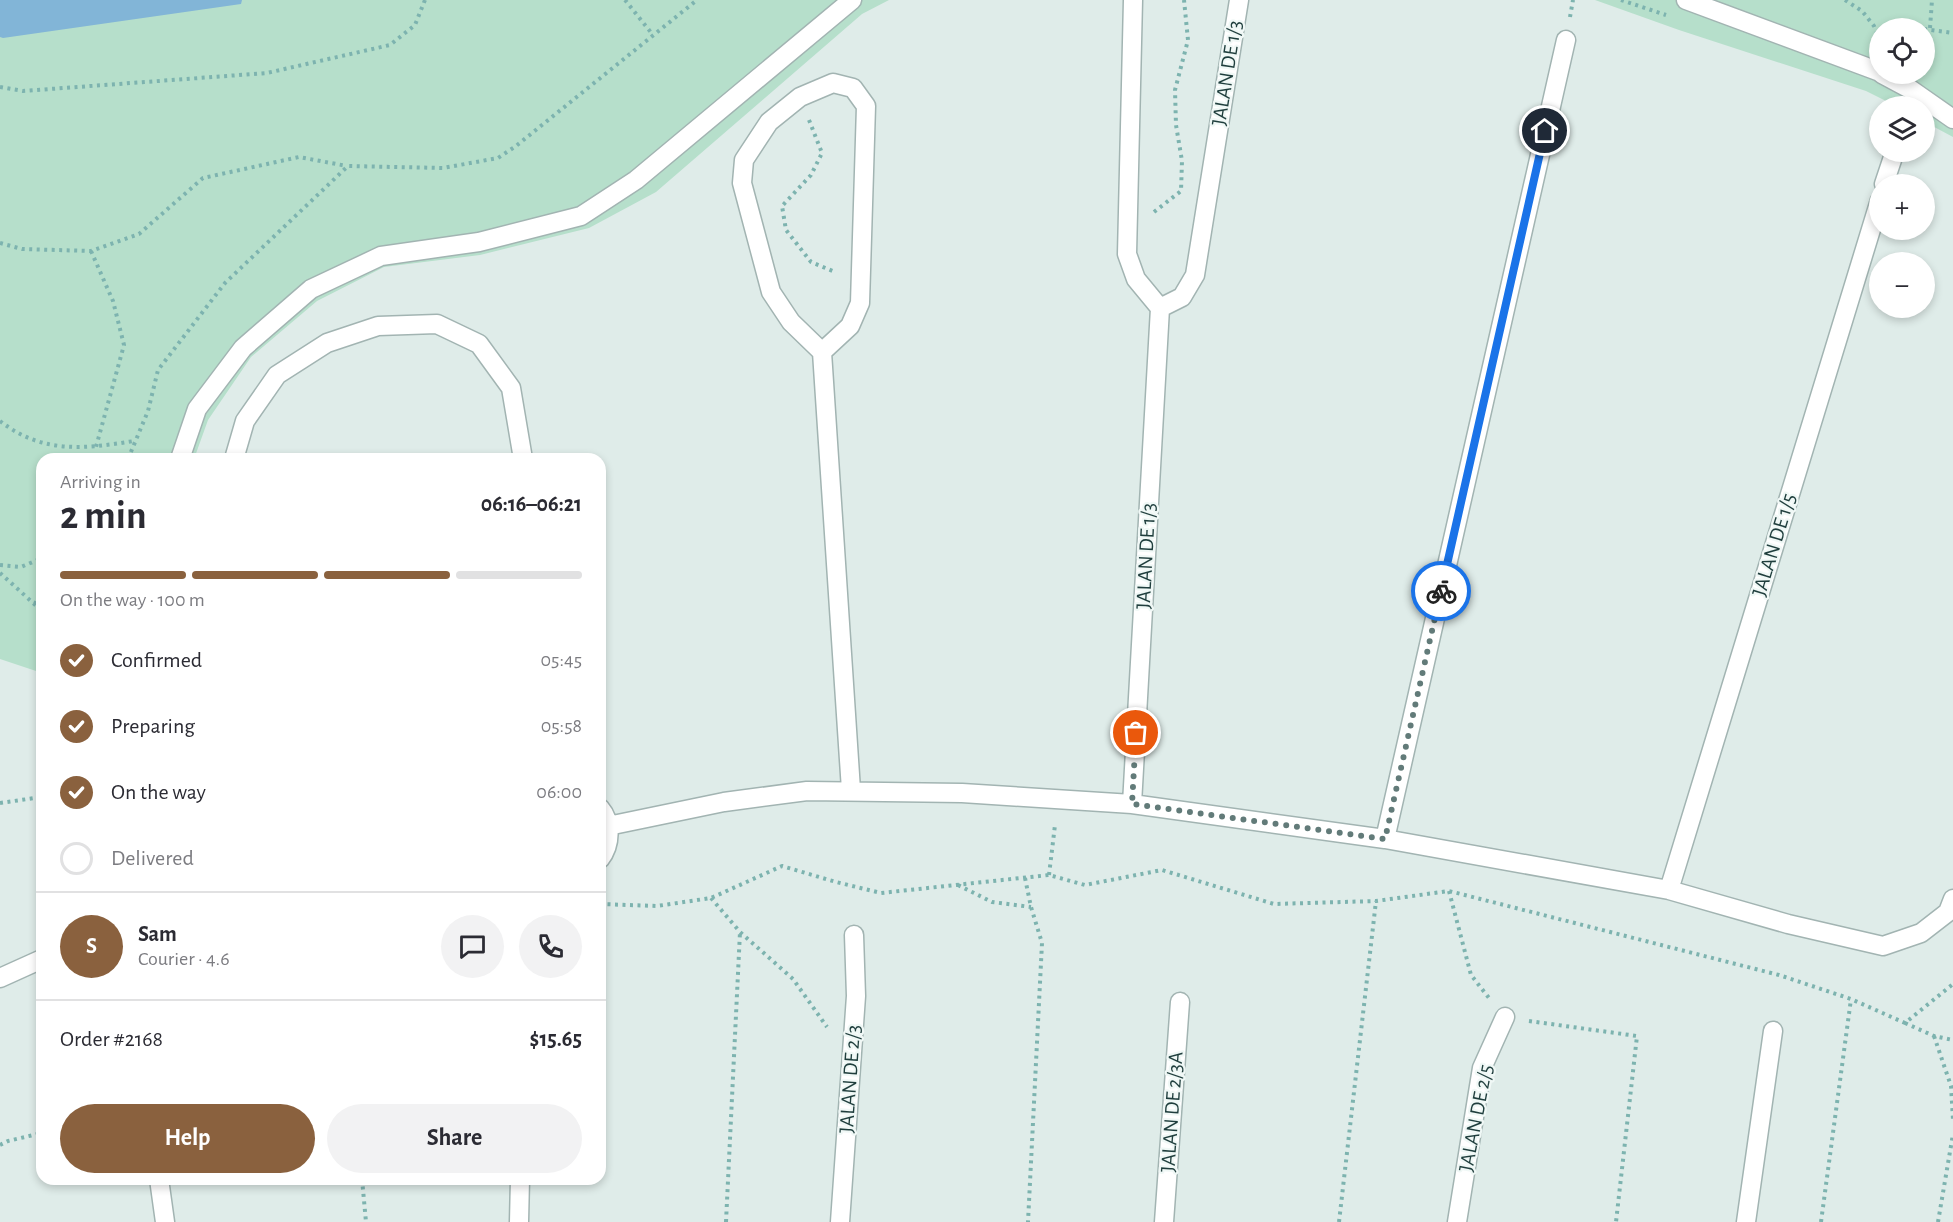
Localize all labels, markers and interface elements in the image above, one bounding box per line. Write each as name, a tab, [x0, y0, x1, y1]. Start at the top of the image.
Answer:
map controls	[1869, 18, 1935, 318]
button: locate	[1869, 18, 1935, 84]
street label: JALAN DE 1/3	[1208, 19, 1246, 127]
button: layers	[1869, 96, 1935, 162]
pin	[1519, 105, 1570, 156]
icon: home	[1528, 114, 1561, 147]
button: +	[1869, 174, 1935, 240]
button: −	[1869, 252, 1935, 318]
text: Arriving in	[60, 472, 141, 492]
street label: JALAN DE 1/5	[1748, 491, 1800, 599]
text: 06:16–06:21	[481, 493, 582, 515]
text: 2 min	[60, 497, 147, 536]
street label: JALAN DE 1/3	[1133, 502, 1159, 610]
courier	[1411, 561, 1471, 621]
icon: bike	[1425, 575, 1458, 608]
text: On the way · 100 m	[60, 590, 205, 610]
icon: check	[60, 644, 93, 677]
text: Confirmed	[111, 649, 202, 671]
text: 05:45	[541, 650, 582, 670]
pin	[1110, 707, 1161, 758]
icon: check	[60, 710, 93, 743]
text: Preparing	[111, 715, 195, 737]
text: 05:58	[541, 716, 582, 736]
icon: bag	[1119, 716, 1152, 749]
icon: check	[60, 776, 93, 809]
text: On the way	[111, 781, 206, 803]
text: 06:00	[536, 782, 582, 802]
text: Delivered	[111, 847, 194, 869]
button: chat	[441, 915, 504, 978]
button: phone	[519, 915, 582, 978]
text: Sam	[138, 923, 177, 945]
text: S	[86, 935, 97, 957]
text: Courier · 4.6	[138, 949, 230, 969]
street label: JALAN DE 2/3	[836, 1024, 864, 1134]
text: Order #2168	[60, 1028, 163, 1050]
text: $15.65	[530, 1028, 582, 1050]
street label: JALAN DE 2/3A	[1157, 1051, 1187, 1173]
street label: JALAN DE 2/5	[1455, 1063, 1497, 1173]
button: Help	[60, 1104, 315, 1173]
button: Share	[327, 1104, 582, 1173]

